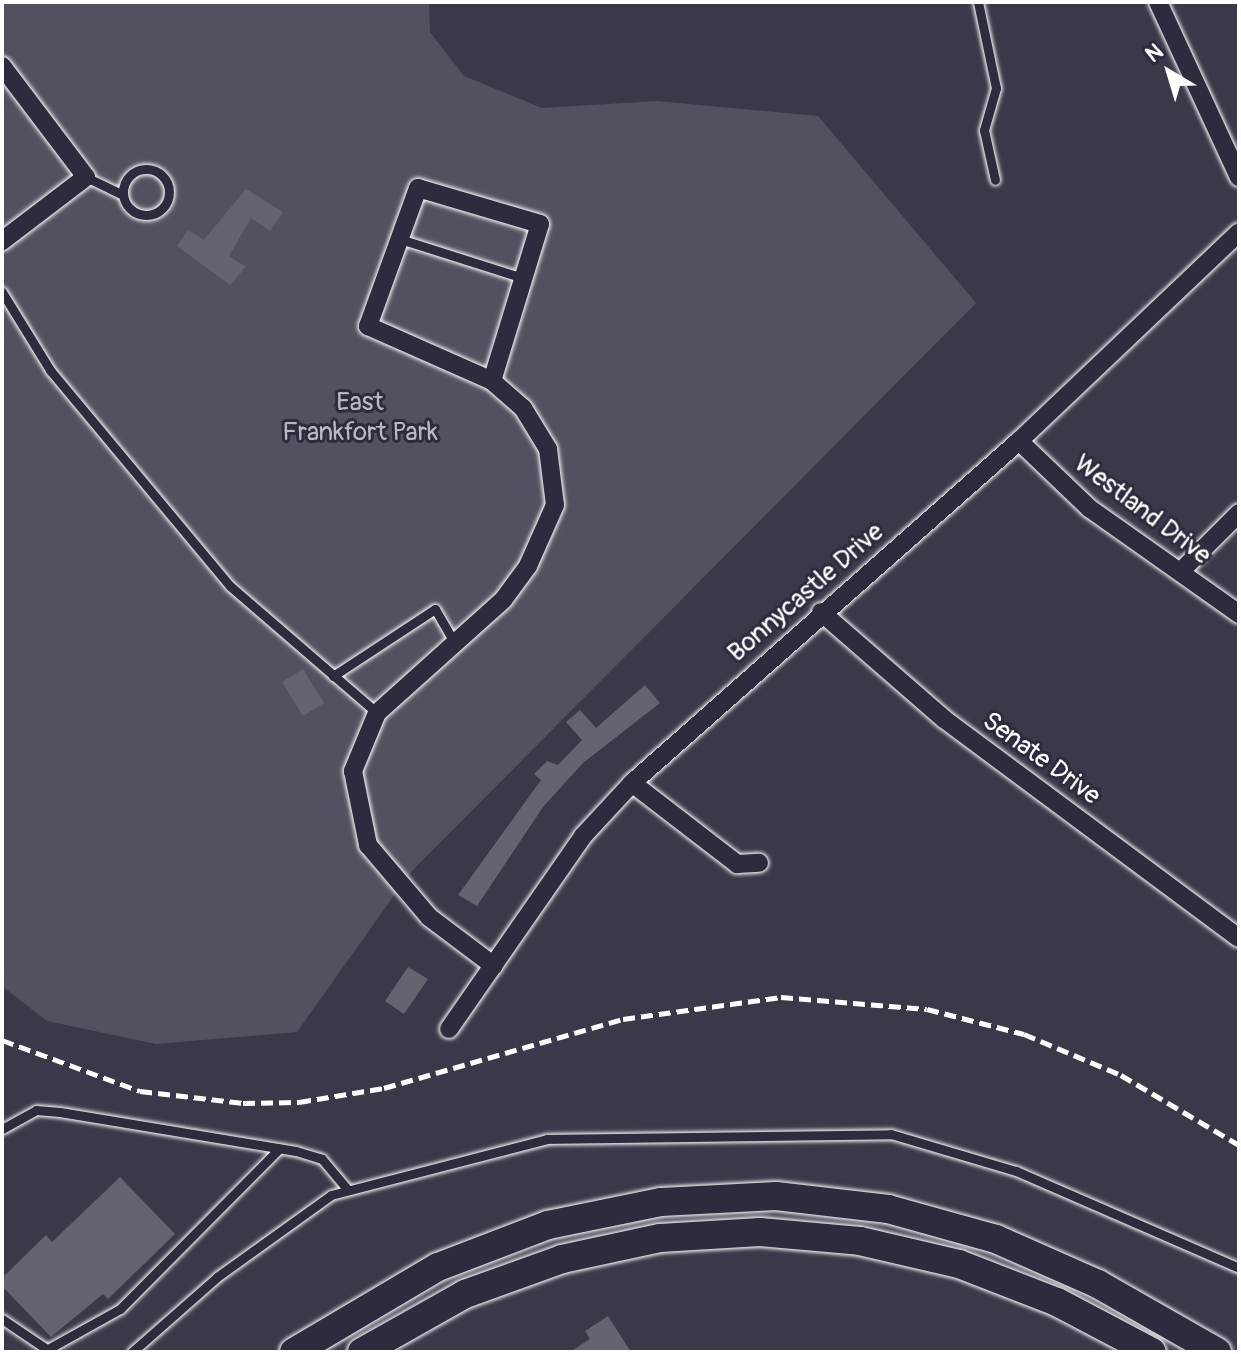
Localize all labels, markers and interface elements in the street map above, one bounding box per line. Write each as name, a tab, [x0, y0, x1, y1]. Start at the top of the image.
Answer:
north arrow	[1129, 32, 1209, 112]
text: N	[1140, 37, 1169, 69]
park label: East Frankfort Park	[282, 387, 438, 448]
street label: Westland Drive	[1067, 448, 1217, 572]
street label: Bonnycastle Drive	[722, 517, 890, 669]
street label: Senate Drive	[976, 706, 1106, 812]

